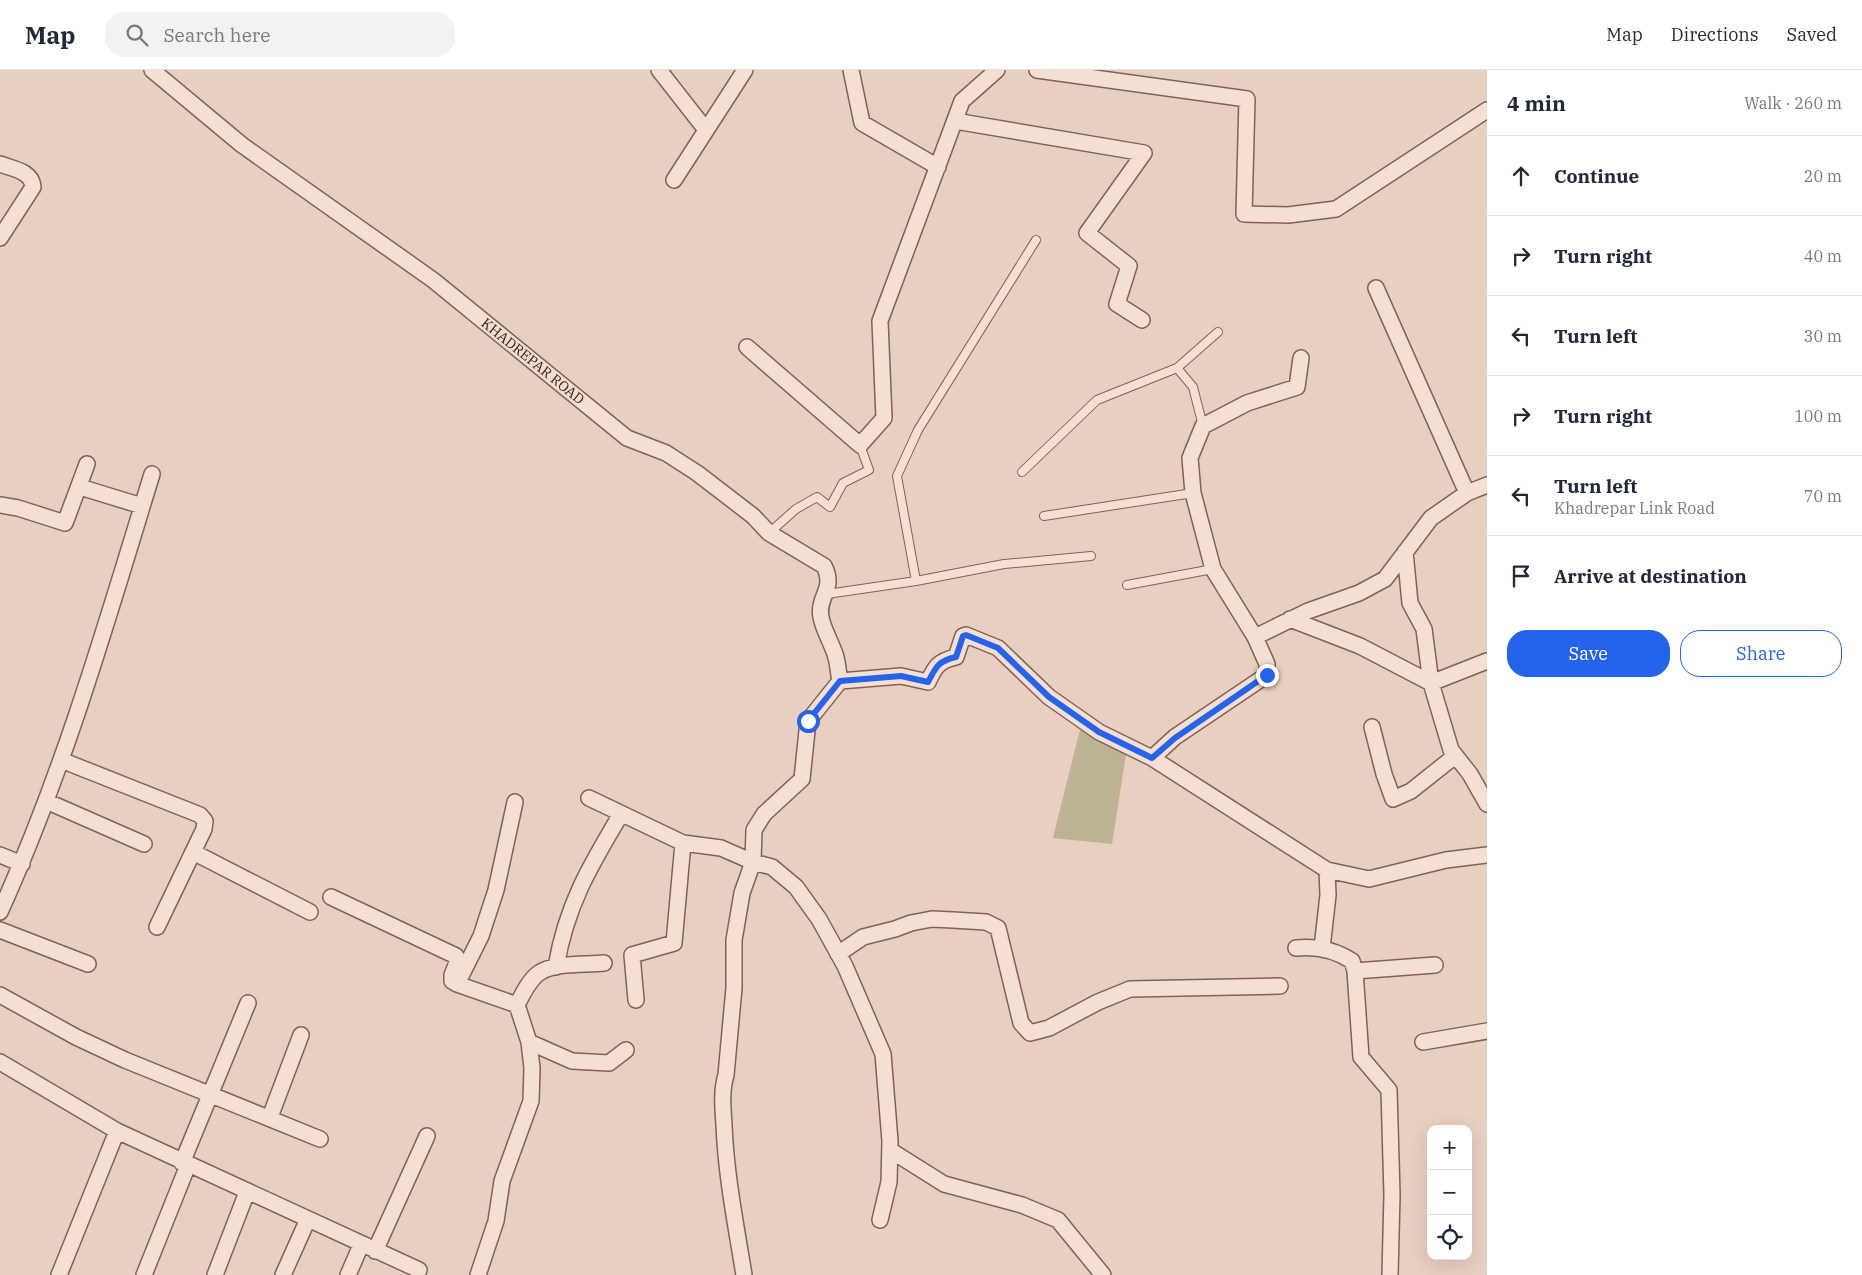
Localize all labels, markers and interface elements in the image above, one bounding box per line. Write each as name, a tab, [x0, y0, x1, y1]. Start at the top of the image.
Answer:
search box	[105, 12, 455, 57]
text: Map	[25, 19, 75, 51]
icon: search	[123, 21, 151, 49]
text: Search here	[163, 23, 270, 47]
text: Map	[1606, 23, 1643, 46]
text: Directions	[1671, 23, 1759, 46]
text: Saved	[1787, 23, 1837, 46]
text: 4 min	[1507, 89, 1566, 117]
text: Walk · 260 m	[1744, 93, 1842, 113]
icon: ahead	[1507, 162, 1535, 190]
text: Continue	[1554, 164, 1639, 188]
text: 20 m	[1804, 166, 1842, 186]
icon: right	[1507, 242, 1535, 270]
text: Turn right	[1554, 244, 1652, 268]
text: 40 m	[1804, 246, 1842, 266]
street label: KHADREPAR ROAD	[478, 314, 588, 408]
icon: left	[1507, 322, 1535, 350]
text: Turn left	[1554, 324, 1637, 348]
text: 30 m	[1804, 326, 1842, 346]
icon: right	[1507, 402, 1535, 430]
text: Turn right	[1554, 404, 1652, 428]
text: 100 m	[1794, 406, 1842, 426]
text: Turn left	[1554, 474, 1637, 498]
icon: left	[1507, 482, 1535, 510]
text: 70 m	[1804, 486, 1842, 506]
text: Khadrepar Link Road	[1554, 498, 1715, 518]
icon: arrive	[1507, 562, 1535, 590]
text: Arrive at destination	[1554, 564, 1747, 588]
button: Save	[1507, 630, 1670, 677]
button: Share	[1680, 630, 1842, 677]
route end	[1256, 664, 1279, 687]
route start	[797, 710, 820, 733]
map controls	[1427, 1125, 1472, 1260]
button: +	[1427, 1125, 1472, 1170]
button: −	[1427, 1170, 1472, 1215]
button: locate	[1427, 1215, 1472, 1260]

